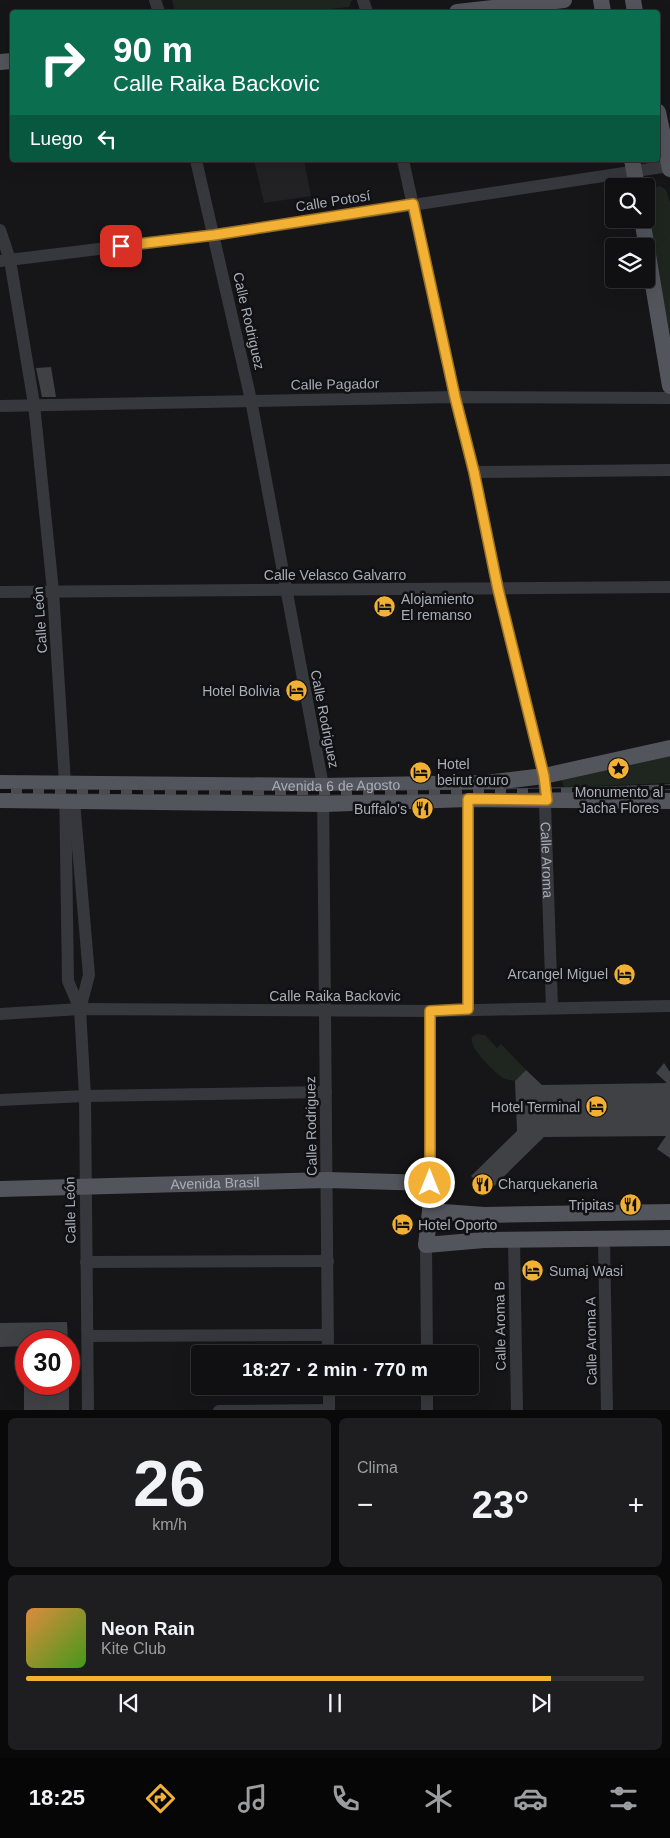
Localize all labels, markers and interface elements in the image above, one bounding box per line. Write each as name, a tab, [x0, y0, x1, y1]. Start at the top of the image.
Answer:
icon: right	[30, 30, 95, 95]
text: 90 m	[113, 30, 193, 69]
text: Calle Raika Backovic	[113, 71, 320, 96]
icon: left	[93, 125, 121, 153]
text: Luego	[30, 128, 83, 149]
map controls	[605, 178, 655, 288]
button: search	[605, 178, 655, 228]
street label: Calle Potosí	[294, 187, 372, 215]
pin	[100, 225, 142, 267]
icon: arrive	[107, 232, 135, 260]
button: layers	[605, 238, 655, 288]
street label: Calle Rodriguez	[230, 271, 268, 371]
street label: Calle Pagador	[290, 375, 380, 393]
street label: Calle Velasco Galvarro	[264, 567, 406, 583]
street label: Calle León	[30, 586, 50, 654]
place label: Alojamiento El remanso	[401, 591, 474, 623]
hotel icon: Alojamiento El remanso	[373, 595, 397, 619]
street label: Calle Rodriguez	[308, 669, 342, 769]
hotel icon: Hotel Bolivia	[284, 679, 308, 703]
place label: Hotel Bolivia	[202, 683, 280, 699]
place label: Hotel beirut oruro	[437, 756, 509, 788]
place icon: Monumento al Jacha Flores	[607, 757, 631, 781]
hotel icon: Hotel beirut oruro	[409, 760, 433, 784]
street label: Avenida 6 de Agosto	[272, 777, 400, 794]
place label: Monumento al Jacha Flores	[575, 784, 663, 816]
restaurant icon: Buffalo's	[411, 797, 435, 821]
place label: Buffalo's	[354, 801, 407, 817]
street label: Calle Aroma	[538, 821, 556, 899]
hotel icon: Arcangel Miguel	[612, 962, 636, 986]
place label: Arcangel Miguel	[508, 966, 608, 982]
street label: Calle Raika Backovic	[269, 988, 401, 1004]
street label: Calle Rodriguez	[302, 1076, 320, 1176]
hotel icon: Hotel Terminal	[584, 1095, 608, 1119]
place label: Hotel Terminal	[491, 1099, 580, 1115]
position arrow	[403, 1156, 455, 1208]
restaurant icon: Charquekaneria	[470, 1172, 494, 1196]
street label: Avenida Brasil	[170, 1174, 260, 1192]
street label: Calle León	[61, 1176, 79, 1244]
place label: Charquekaneria	[498, 1176, 598, 1192]
restaurant icon: Tripitas	[618, 1193, 642, 1217]
place label: Tripitas	[569, 1197, 614, 1213]
hotel icon: Hotel Oporto	[390, 1213, 414, 1237]
place label: Hotel Oporto	[418, 1217, 498, 1233]
hotel icon: Sumaj Wasi	[521, 1259, 545, 1283]
place label: Sumaj Wasi	[549, 1263, 623, 1279]
street label: Calle Aroma B	[491, 1281, 509, 1371]
street label: Calle Aroma A	[582, 1296, 600, 1385]
speed limit sign: 30	[15, 1330, 80, 1395]
text: 18:27 · 2 min · 770 m	[242, 1359, 428, 1380]
text: 26	[133, 1447, 206, 1520]
text: Clima	[357, 1459, 398, 1476]
text: 23°	[472, 1484, 529, 1526]
text: −	[357, 1489, 373, 1520]
text: +	[628, 1489, 644, 1520]
text: km/h	[152, 1516, 187, 1533]
text: Neon Rain	[101, 1618, 195, 1639]
text: Kite Club	[101, 1640, 166, 1657]
icon: previous	[115, 1689, 143, 1717]
icon: pause	[321, 1689, 349, 1717]
icon: next	[527, 1689, 555, 1717]
icon: directions	[143, 1781, 178, 1816]
icon: music	[235, 1781, 270, 1816]
icon: phone	[328, 1781, 363, 1816]
icon: climate	[421, 1781, 456, 1816]
icon: car	[513, 1781, 548, 1816]
icon: filters	[606, 1781, 641, 1816]
text: 18:25	[29, 1785, 85, 1810]

